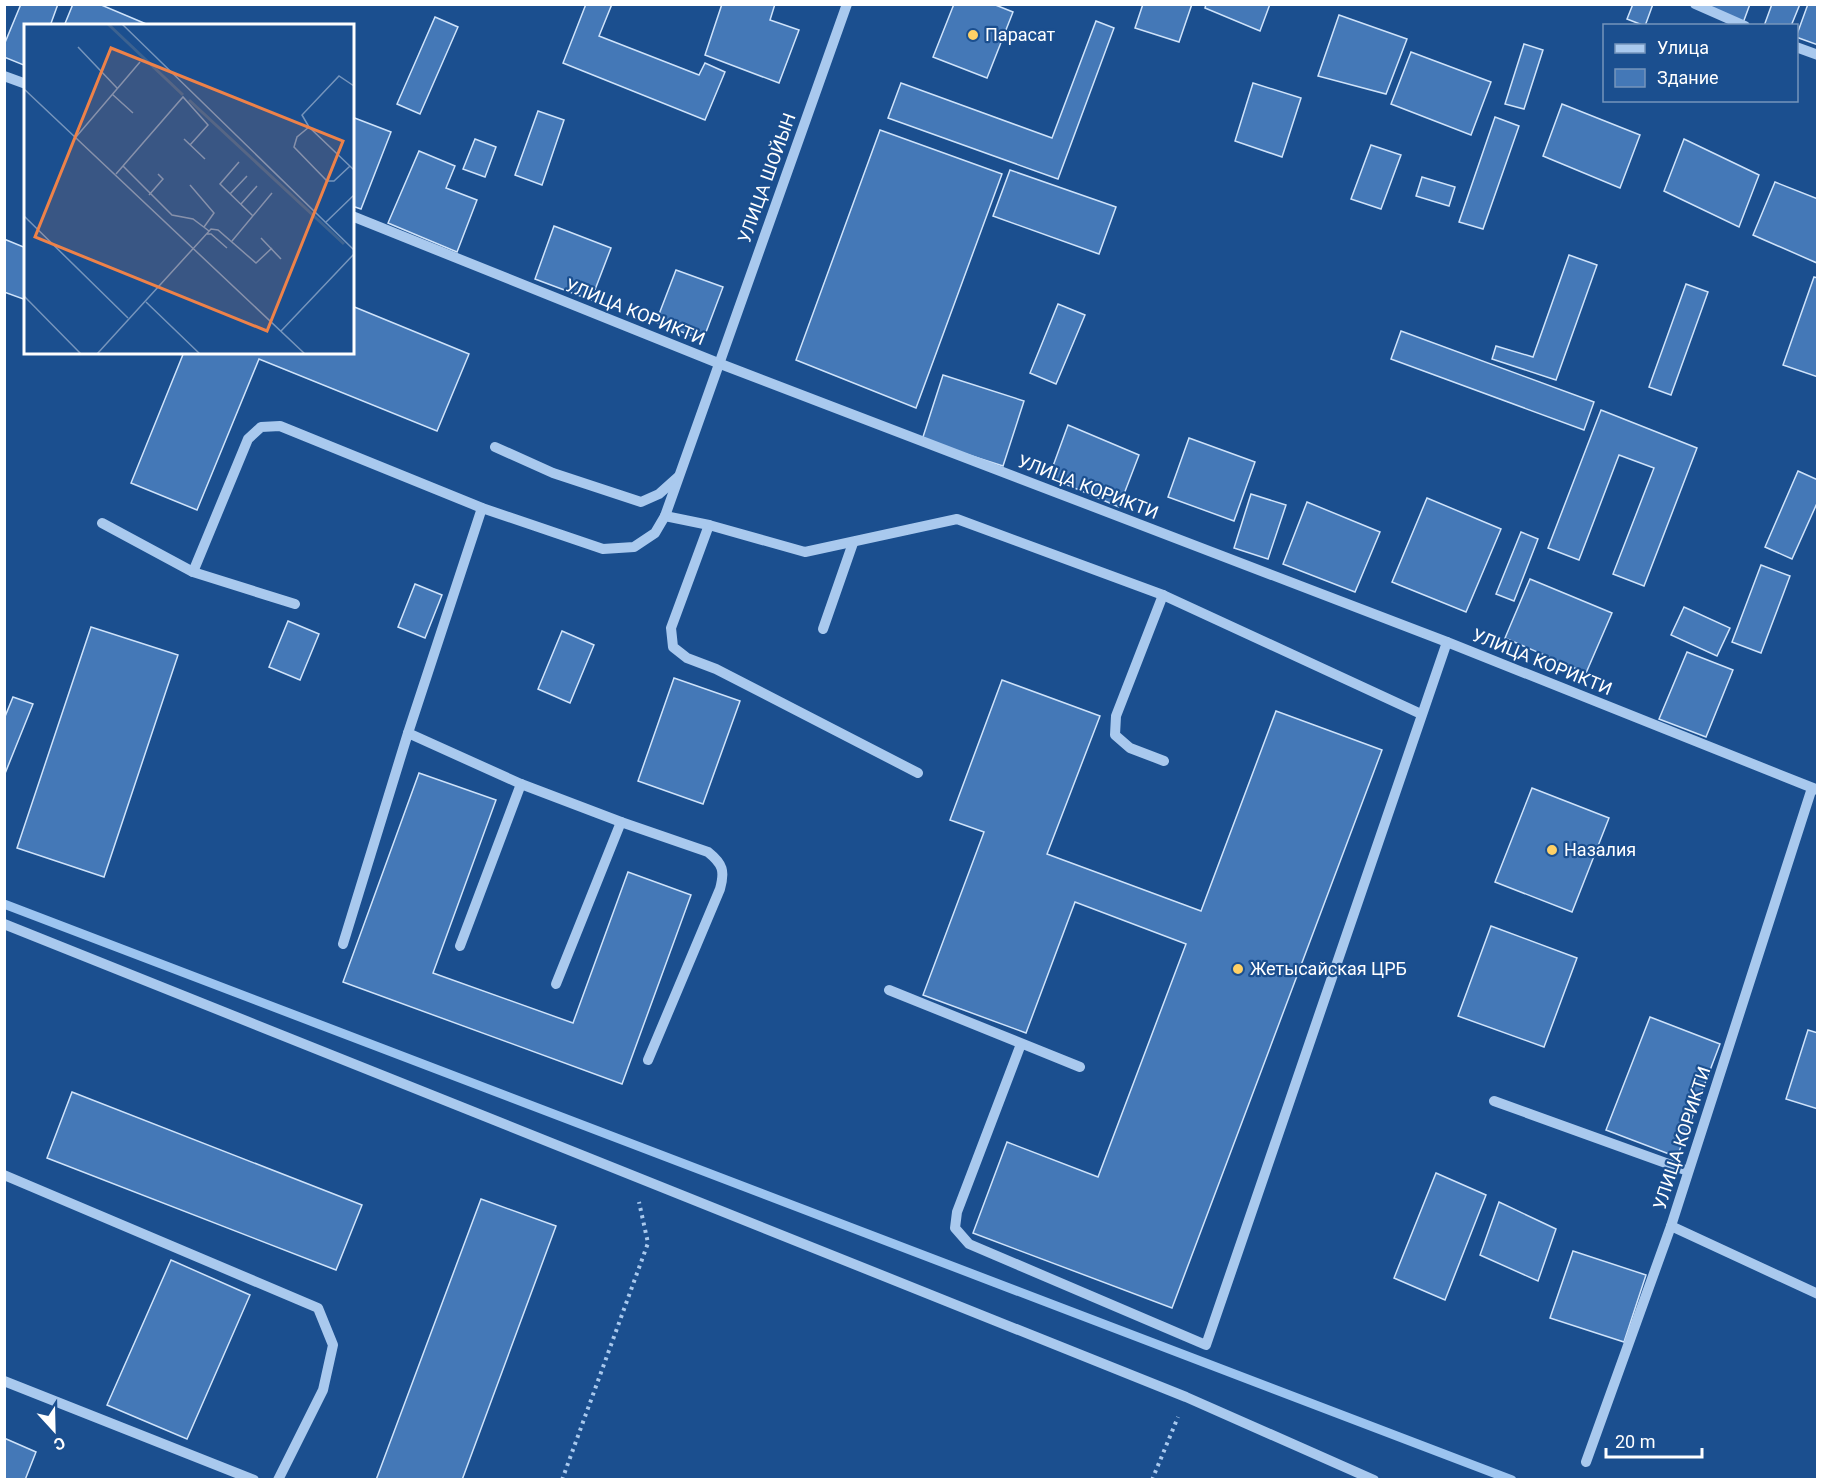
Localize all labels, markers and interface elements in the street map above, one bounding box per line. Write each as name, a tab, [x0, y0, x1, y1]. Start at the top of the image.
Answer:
inset map	[24, 24, 354, 354]
place label: Парасат	[985, 24, 1056, 45]
legend	[1603, 24, 1798, 102]
marker: Парасат	[966, 28, 980, 42]
text: Улица	[1657, 37, 1709, 58]
text: Здание	[1657, 67, 1719, 88]
street label: УЛИЦА ШОЙЫН	[733, 110, 800, 246]
street label: УЛИЦА КОРИКТИ	[562, 274, 708, 349]
street label: УЛИЦА КОРИКТИ	[1015, 450, 1161, 523]
street label: УЛИЦА КОРИКТИ	[1469, 624, 1615, 699]
place label: Назалия	[1564, 839, 1636, 860]
marker: Назалия	[1545, 843, 1559, 857]
place label: Жетысайская ЦРБ	[1250, 958, 1407, 979]
marker: Жетысайская ЦРБ	[1231, 962, 1245, 976]
street label: УЛИЦА КОРИКТИ	[1649, 1064, 1715, 1212]
north arrow	[24, 1400, 84, 1460]
scale bar	[1606, 1421, 1702, 1459]
text: 20 m	[1615, 1431, 1655, 1452]
text: С	[51, 1433, 68, 1454]

